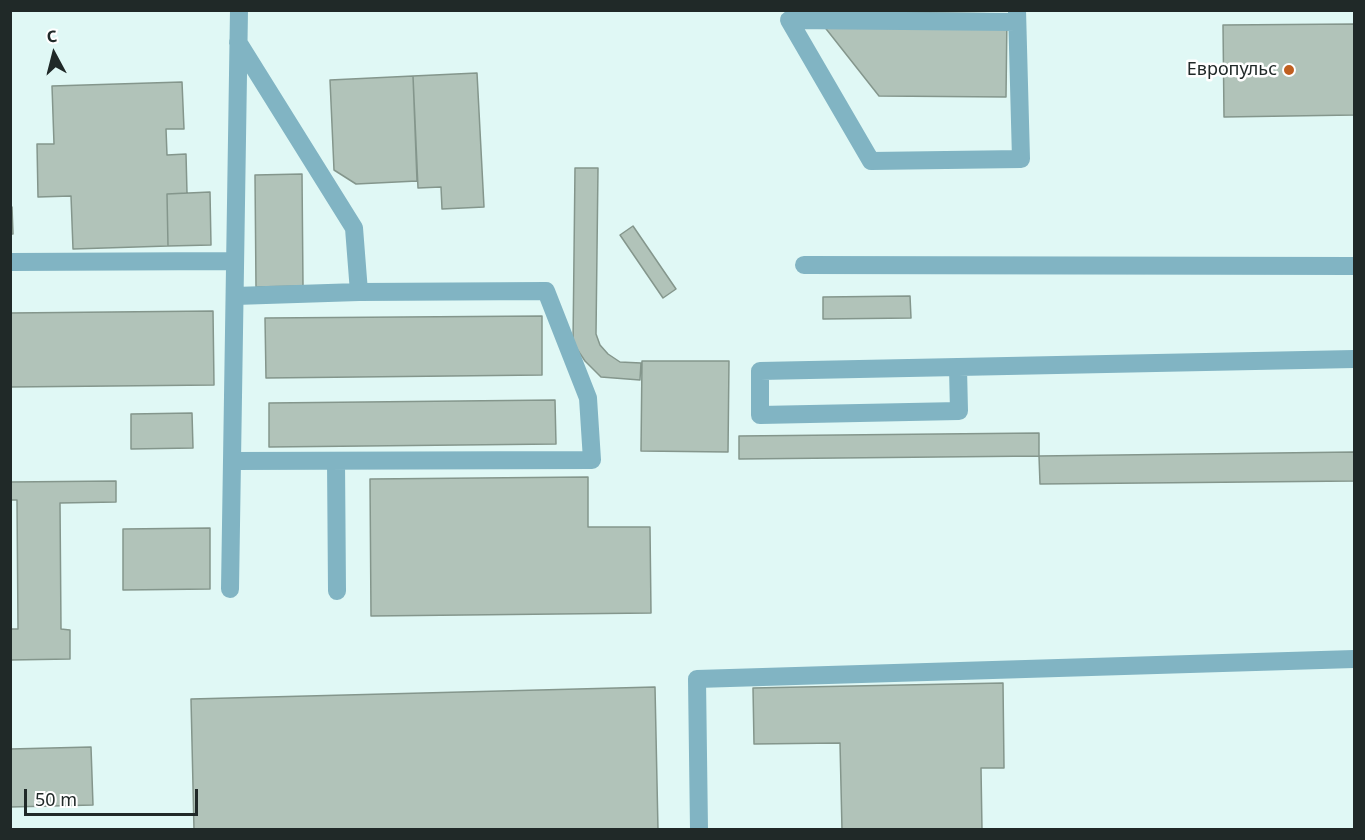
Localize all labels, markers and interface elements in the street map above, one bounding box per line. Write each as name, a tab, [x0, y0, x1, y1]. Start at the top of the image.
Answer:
north arrow	[24, 24, 84, 84]
text: С	[45, 25, 58, 48]
place label: Европульс	[1187, 59, 1277, 81]
marker: Европульс	[1282, 63, 1296, 77]
scale bar	[27, 777, 201, 815]
text: 50 m	[35, 787, 77, 811]

